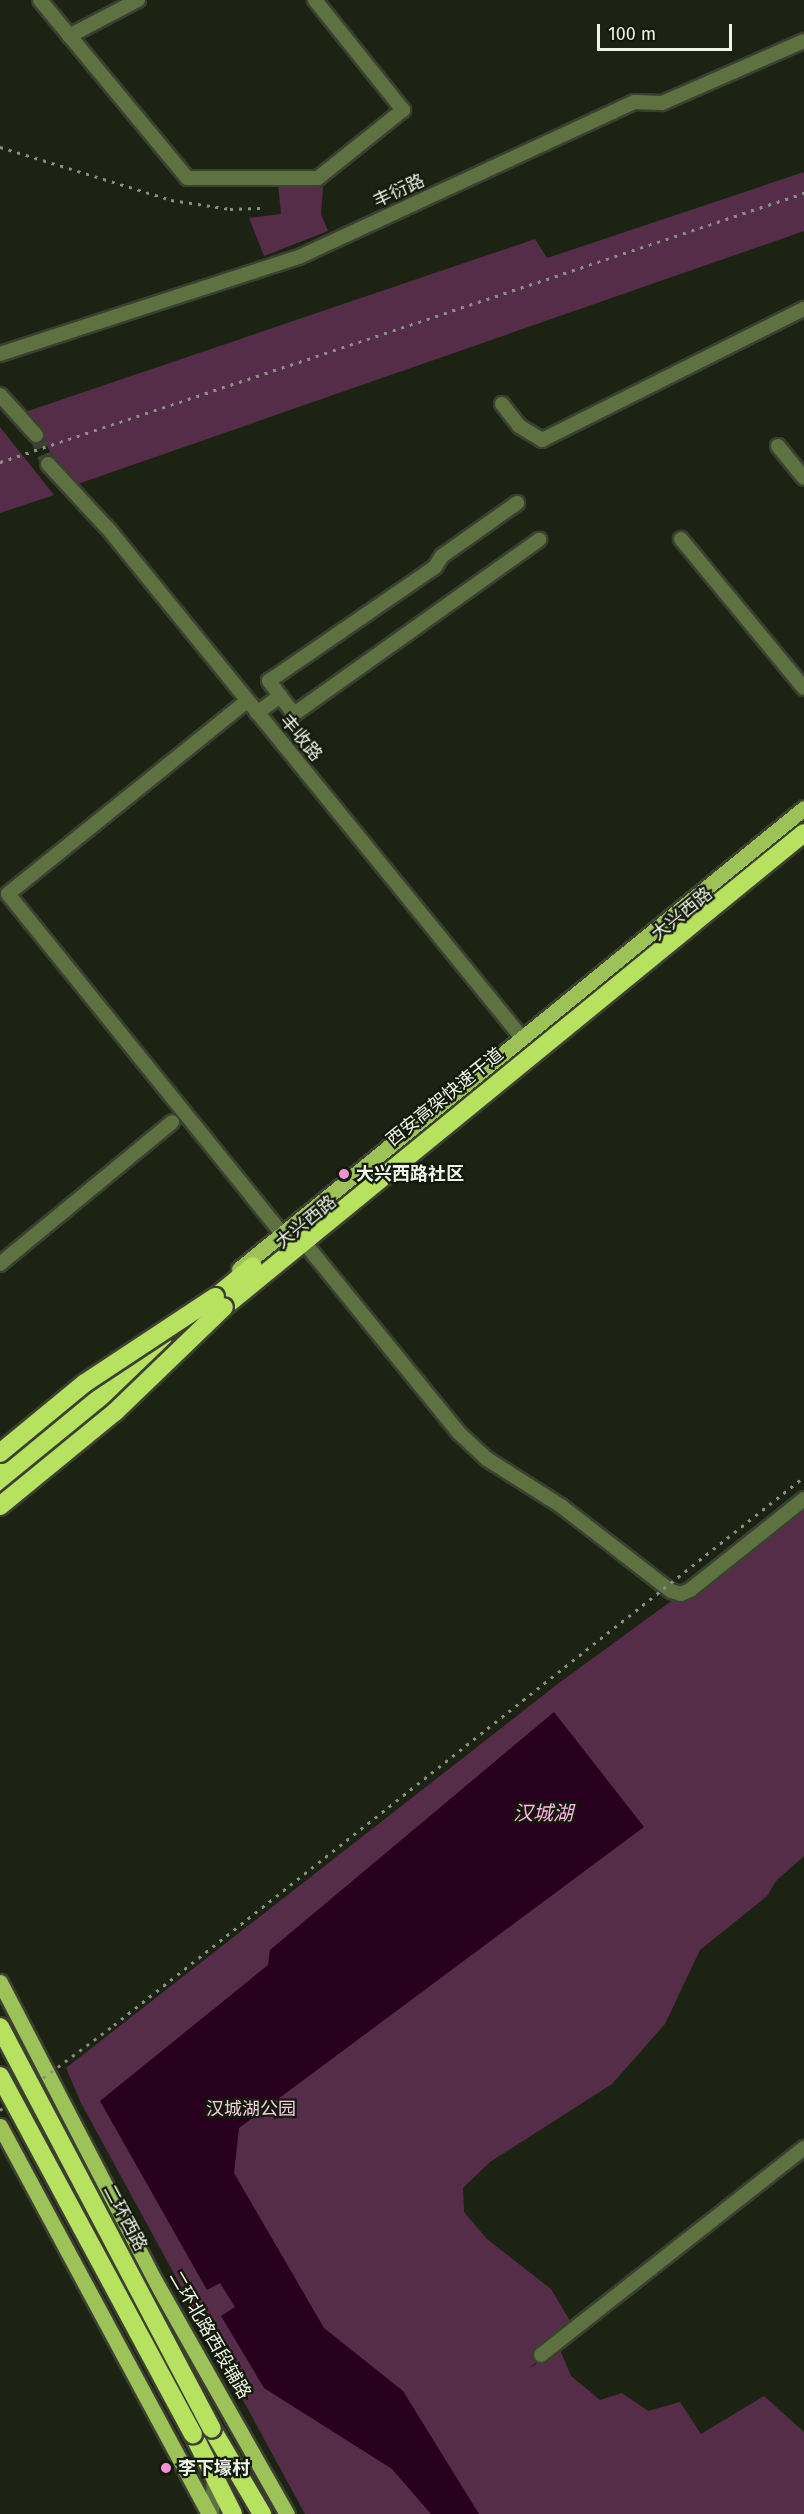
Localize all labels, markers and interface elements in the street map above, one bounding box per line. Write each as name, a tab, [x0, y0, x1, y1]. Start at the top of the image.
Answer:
scale bar	[600, 12, 735, 50]
text: 100 m	[608, 23, 656, 45]
street label: 丰衍路	[370, 170, 428, 212]
street label: 丰收路	[275, 710, 327, 766]
street label: 大兴西路	[647, 883, 717, 945]
street label: 西安高架快速干道	[382, 1043, 508, 1151]
place label: 大兴西路社区	[356, 1163, 464, 1185]
marker: 大兴西路社区	[337, 1167, 351, 1181]
street label: 大兴西路	[271, 1191, 341, 1253]
water label: 汉城湖	[513, 1801, 573, 1825]
park label: 汉城湖公园	[206, 2098, 296, 2120]
street label: 二环西路	[99, 2181, 151, 2255]
street label: 二环北路西段辅路	[165, 2267, 255, 2403]
place label: 李下壕村	[178, 2457, 250, 2479]
marker: 李下壕村	[159, 2461, 173, 2475]

